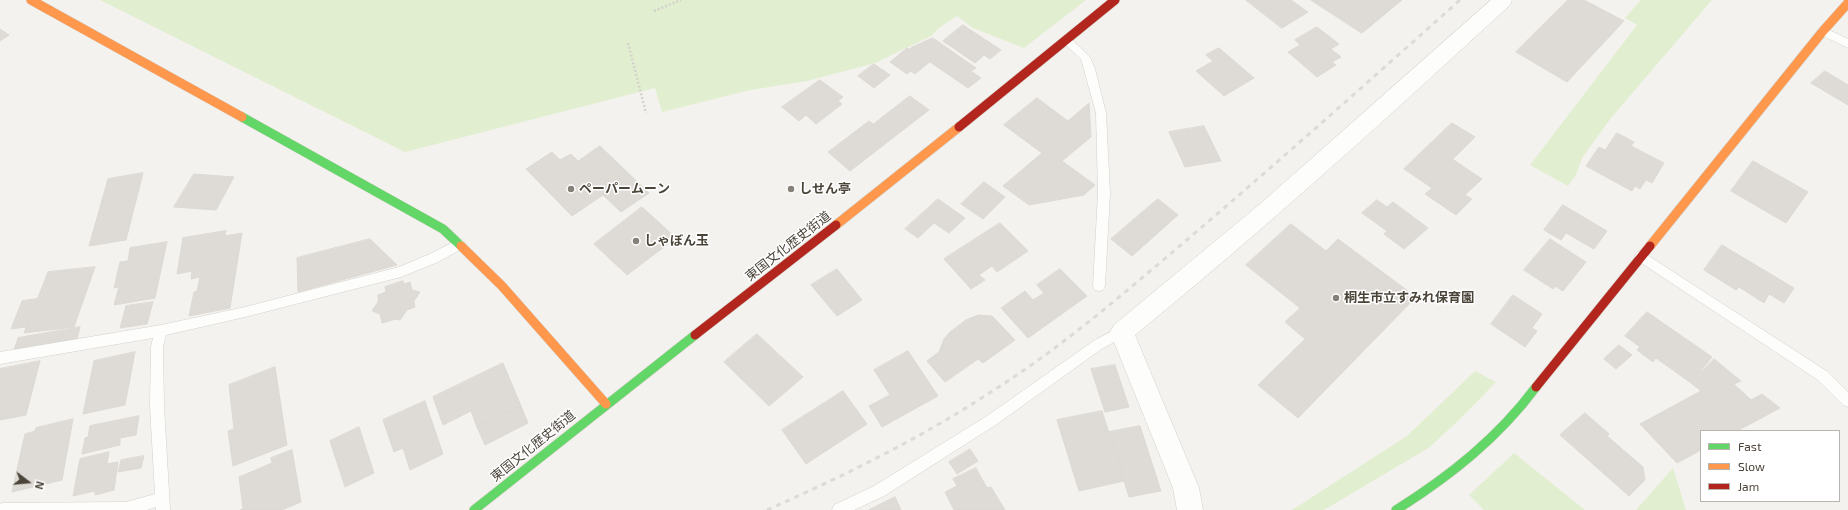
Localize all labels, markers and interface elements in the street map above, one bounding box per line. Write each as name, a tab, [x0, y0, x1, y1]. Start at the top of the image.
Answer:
place label: ペーパームーン	[579, 181, 670, 197]
place label: しせん亭	[799, 181, 851, 197]
marker: ペーパームーン	[566, 184, 576, 194]
marker: しせん亭	[786, 184, 796, 194]
street label: 東国文化歴史街道	[742, 208, 834, 284]
place label: しゃぼん玉	[644, 233, 709, 249]
marker: しゃぼん玉	[631, 236, 641, 246]
place label: 桐生市立すみれ保育園	[1344, 290, 1474, 306]
marker: 桐生市立すみれ保育園	[1331, 293, 1341, 303]
street label: 東国文化歴史街道	[488, 407, 578, 485]
legend	[1700, 430, 1840, 502]
text: Fast	[1738, 439, 1761, 453]
text: Slow	[1738, 459, 1765, 473]
north arrow	[8, 462, 48, 502]
text: Jam	[1738, 479, 1759, 493]
text: N	[33, 480, 47, 491]

